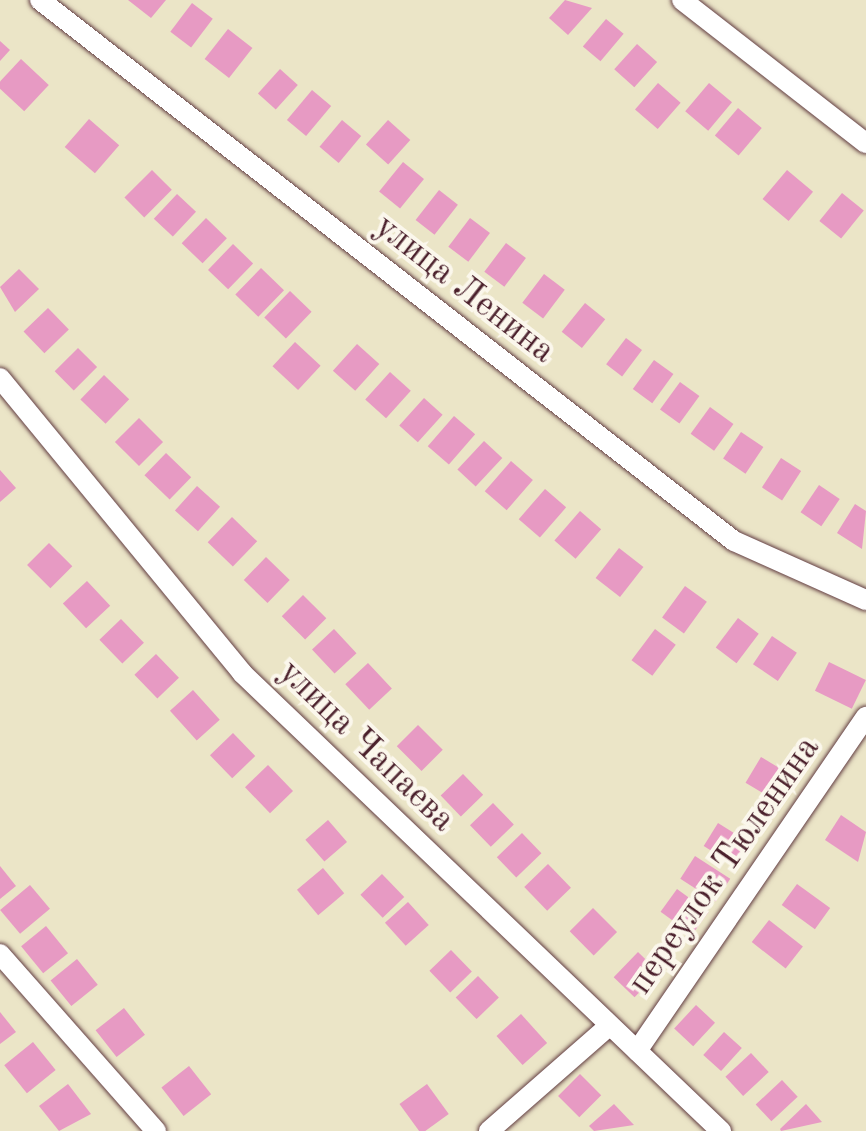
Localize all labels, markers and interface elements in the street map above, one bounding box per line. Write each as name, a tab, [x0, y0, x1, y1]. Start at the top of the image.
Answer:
street label: улица Ленина	[366, 207, 562, 373]
street label: улица Чапаева	[269, 652, 463, 842]
street label: переулок Тюленина	[620, 729, 830, 1003]

